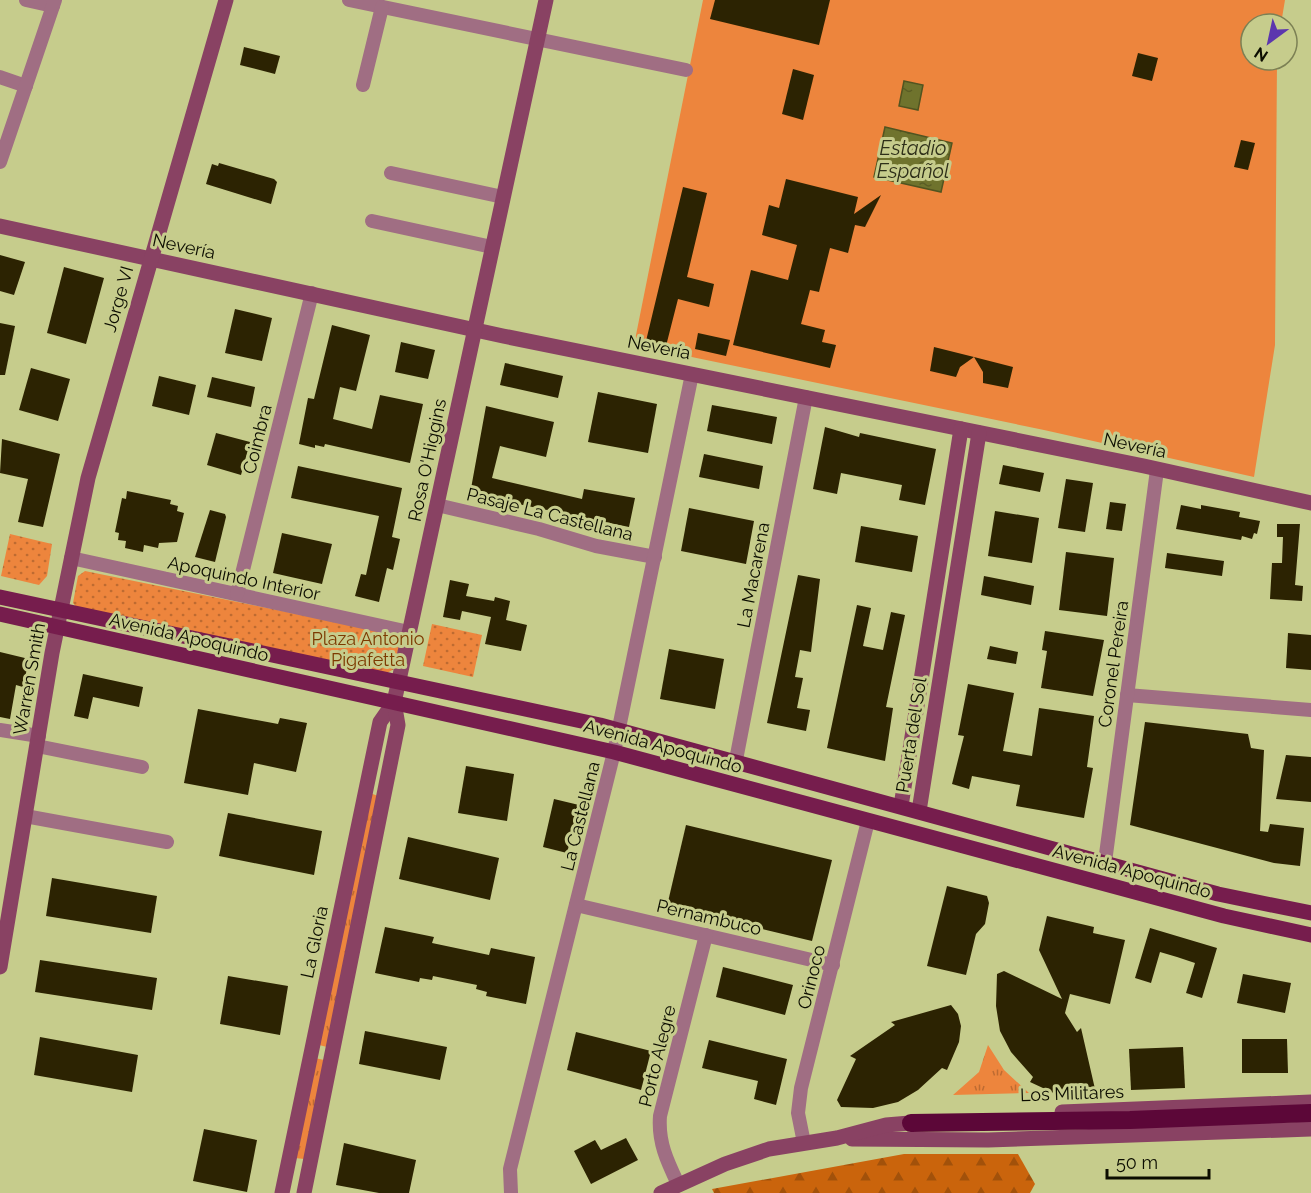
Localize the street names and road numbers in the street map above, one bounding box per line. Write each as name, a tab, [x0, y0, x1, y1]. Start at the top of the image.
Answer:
street label: Nevería	[151, 229, 217, 263]
street label: Jorge VI	[99, 264, 137, 334]
street label: Nevería	[626, 331, 692, 363]
street label: Rosa O'Higgins	[404, 396, 450, 523]
street label: Coimbra	[238, 402, 276, 476]
street label: Nevería	[1102, 428, 1168, 462]
street label: Pasaje La Castellana	[465, 483, 635, 545]
street label: La Macarena	[732, 520, 774, 630]
street label: Apoquindo Interior	[166, 552, 323, 605]
street label: Coronel Pereira	[1094, 599, 1132, 729]
street label: Avenida Apoquindo	[107, 608, 271, 666]
street label: Warren Smith	[9, 621, 49, 737]
street label: Puerta del Sol	[892, 676, 930, 794]
street label: Avenida Apoquindo	[582, 715, 745, 777]
street label: La Castellana	[556, 759, 604, 873]
street label: Avenida Apoquindo	[1051, 840, 1214, 902]
street label: Pernambuco	[654, 895, 764, 939]
street label: La Gloria	[296, 904, 332, 980]
street label: Orinoco	[793, 942, 829, 1011]
street label: Porto Alegre	[634, 1003, 680, 1109]
street label: Los Militares	[1020, 1081, 1125, 1105]

